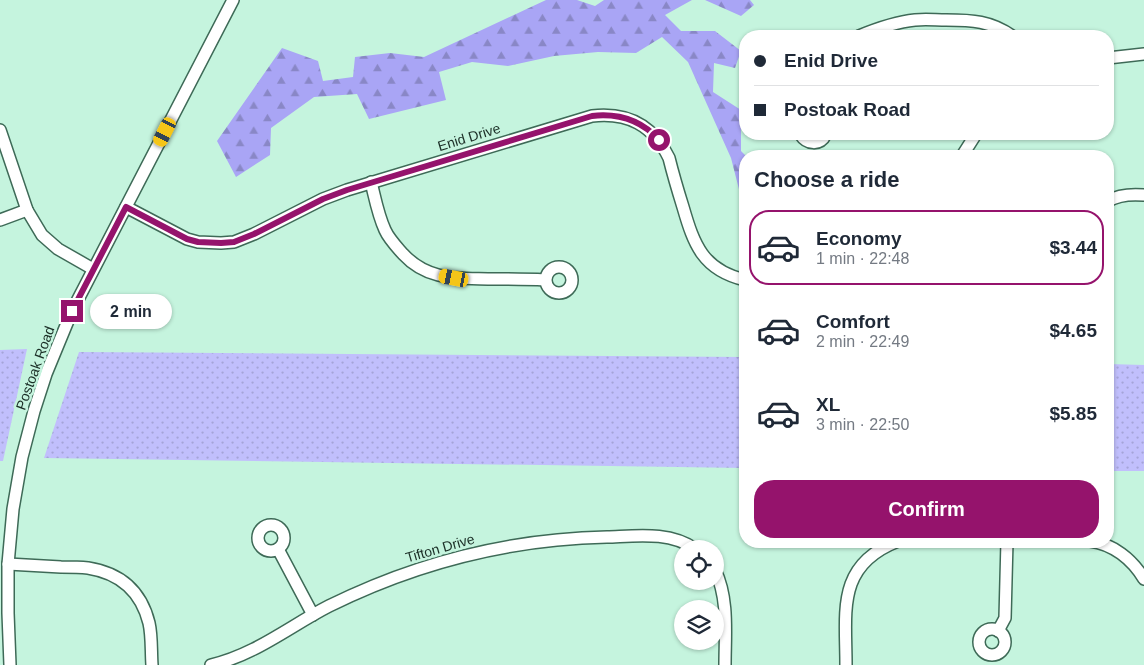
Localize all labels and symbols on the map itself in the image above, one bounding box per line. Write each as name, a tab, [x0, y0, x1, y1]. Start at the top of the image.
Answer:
car	[151, 115, 178, 149]
street label: Enid Drive	[436, 120, 502, 154]
route start	[648, 129, 670, 151]
car	[437, 268, 470, 288]
callout: 2 min	[90, 294, 172, 328]
route end	[61, 300, 83, 322]
street label: Postoak Road	[12, 324, 58, 412]
street label: Tifton Drive	[404, 530, 477, 565]

